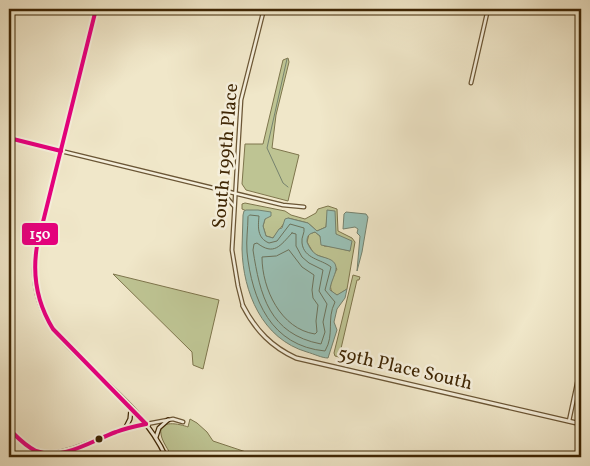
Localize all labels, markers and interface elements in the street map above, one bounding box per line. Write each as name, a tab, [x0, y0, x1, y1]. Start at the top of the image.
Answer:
street label: South 199th Place	[207, 82, 245, 230]
line badge: 150	[21, 222, 59, 246]
text: 150	[30, 226, 51, 245]
street label: 59th Place South	[335, 341, 475, 397]
unlabelled marker	[94, 434, 104, 444]

